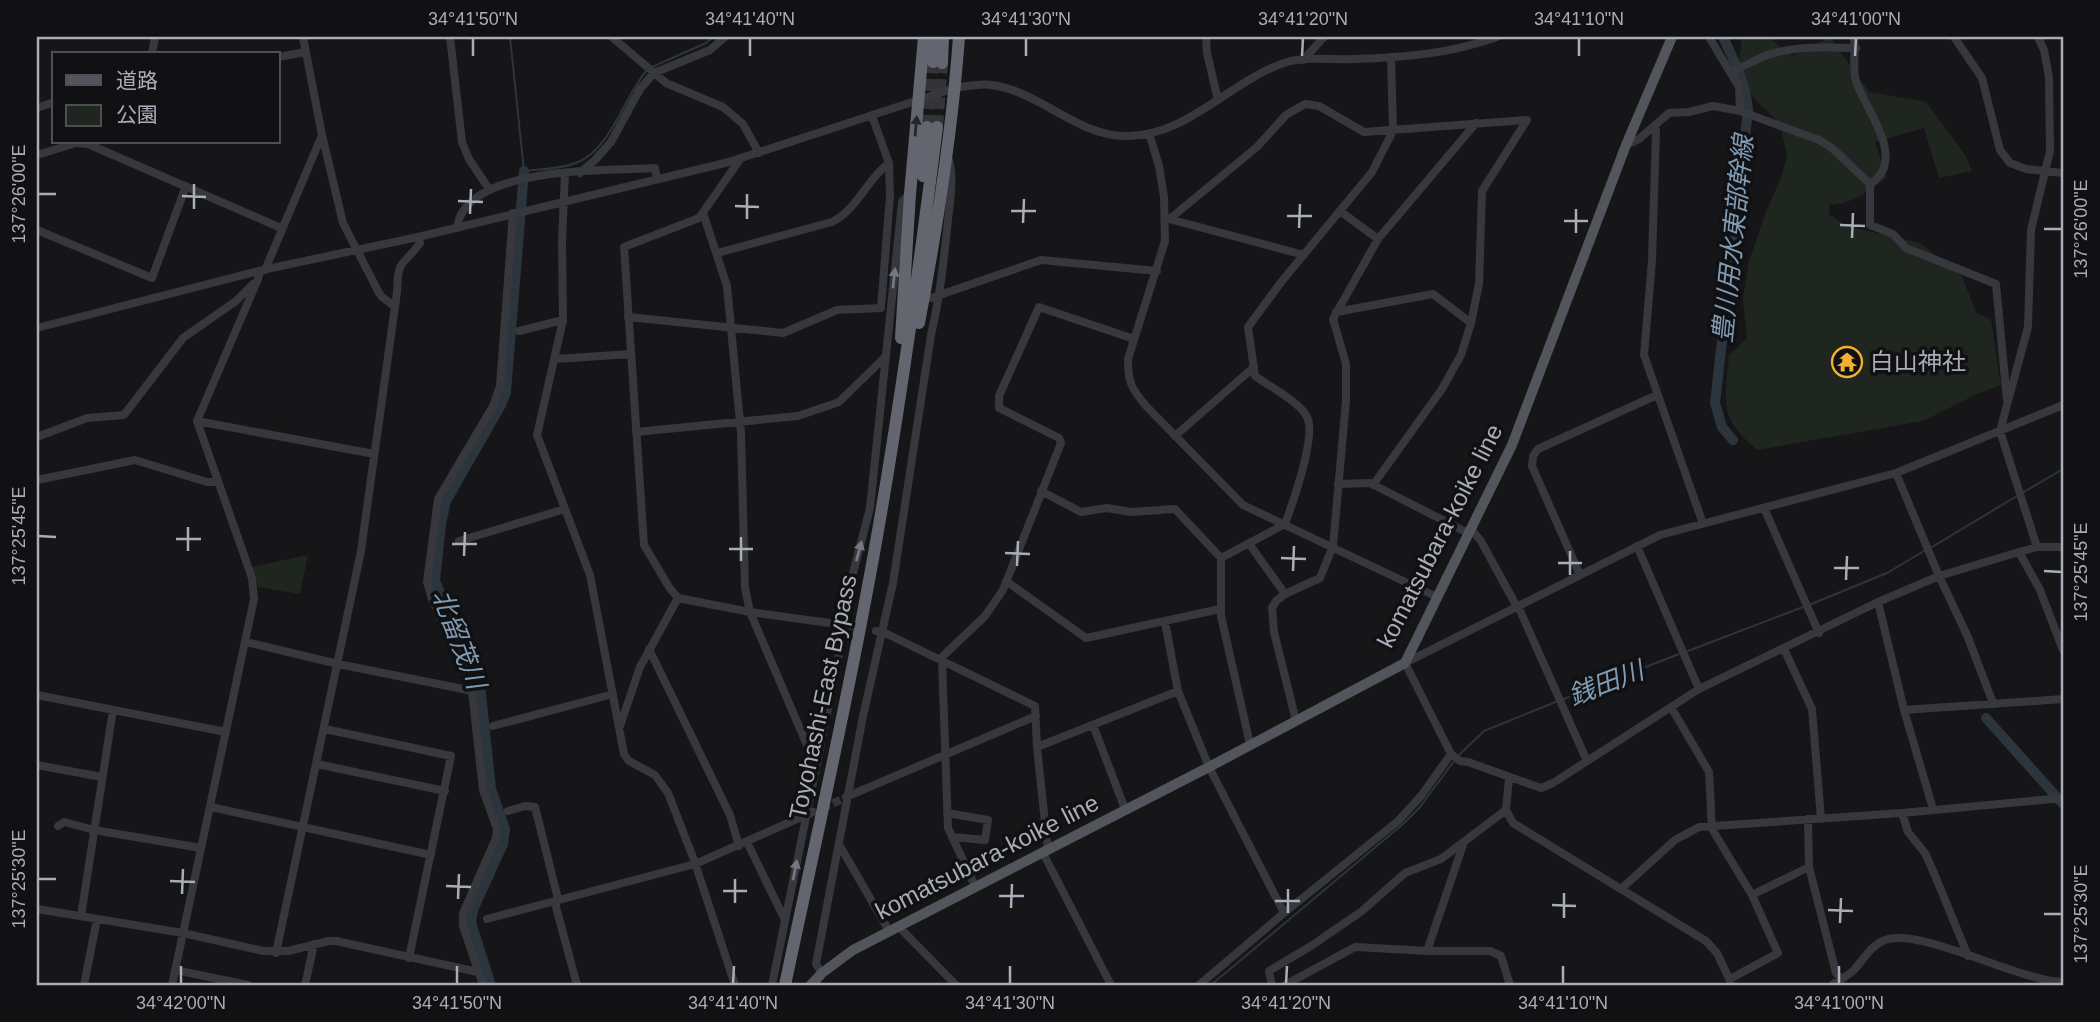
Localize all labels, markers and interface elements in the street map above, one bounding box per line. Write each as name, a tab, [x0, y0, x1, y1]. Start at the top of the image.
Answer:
text: 34°41'50"N	[428, 9, 518, 29]
text: 34°41'40"N	[705, 9, 795, 29]
text: 34°41'30"N	[981, 9, 1071, 29]
text: 34°41'20"N	[1258, 9, 1348, 29]
text: 34°41'10"N	[1534, 9, 1624, 29]
text: 34°41'00"N	[1811, 9, 1901, 29]
legend	[52, 52, 280, 144]
text: 道路	[116, 69, 158, 92]
text: 公園	[116, 103, 158, 126]
one-way arrow	[911, 115, 922, 137]
water label: 豊川用水東部幹線	[1707, 131, 1759, 344]
text: 137°26'00"E	[9, 144, 29, 244]
text: 137°26'00"E	[2071, 179, 2091, 279]
one-way arrow	[889, 266, 900, 288]
temple icon: 白山神社	[1830, 345, 1864, 379]
place label: 白山神社	[1870, 348, 1966, 375]
street label: komatsubara-koike line	[1372, 420, 1508, 652]
text: 137°25'45"E	[9, 486, 29, 586]
text: 137°25'45"E	[2071, 522, 2091, 622]
one-way arrow	[854, 540, 864, 561]
street label: Toyohashi-East Bypass	[783, 572, 862, 822]
water label: 北留茂川	[426, 585, 493, 696]
water label: 銭田川	[1564, 654, 1651, 711]
street label: komatsubara-koike line	[871, 789, 1103, 925]
text: 137°25'30"E	[9, 829, 29, 929]
one-way arrow	[790, 859, 801, 881]
text: 137°25'30"E	[2071, 864, 2091, 964]
text: 34°42'00"N	[136, 993, 226, 1013]
text: 34°41'50"N	[412, 993, 502, 1013]
text: 34°41'40"N	[688, 993, 778, 1013]
text: 34°41'30"N	[965, 993, 1055, 1013]
text: 34°41'20"N	[1241, 993, 1331, 1013]
text: 34°41'10"N	[1518, 993, 1608, 1013]
text: 34°41'00"N	[1794, 993, 1884, 1013]

